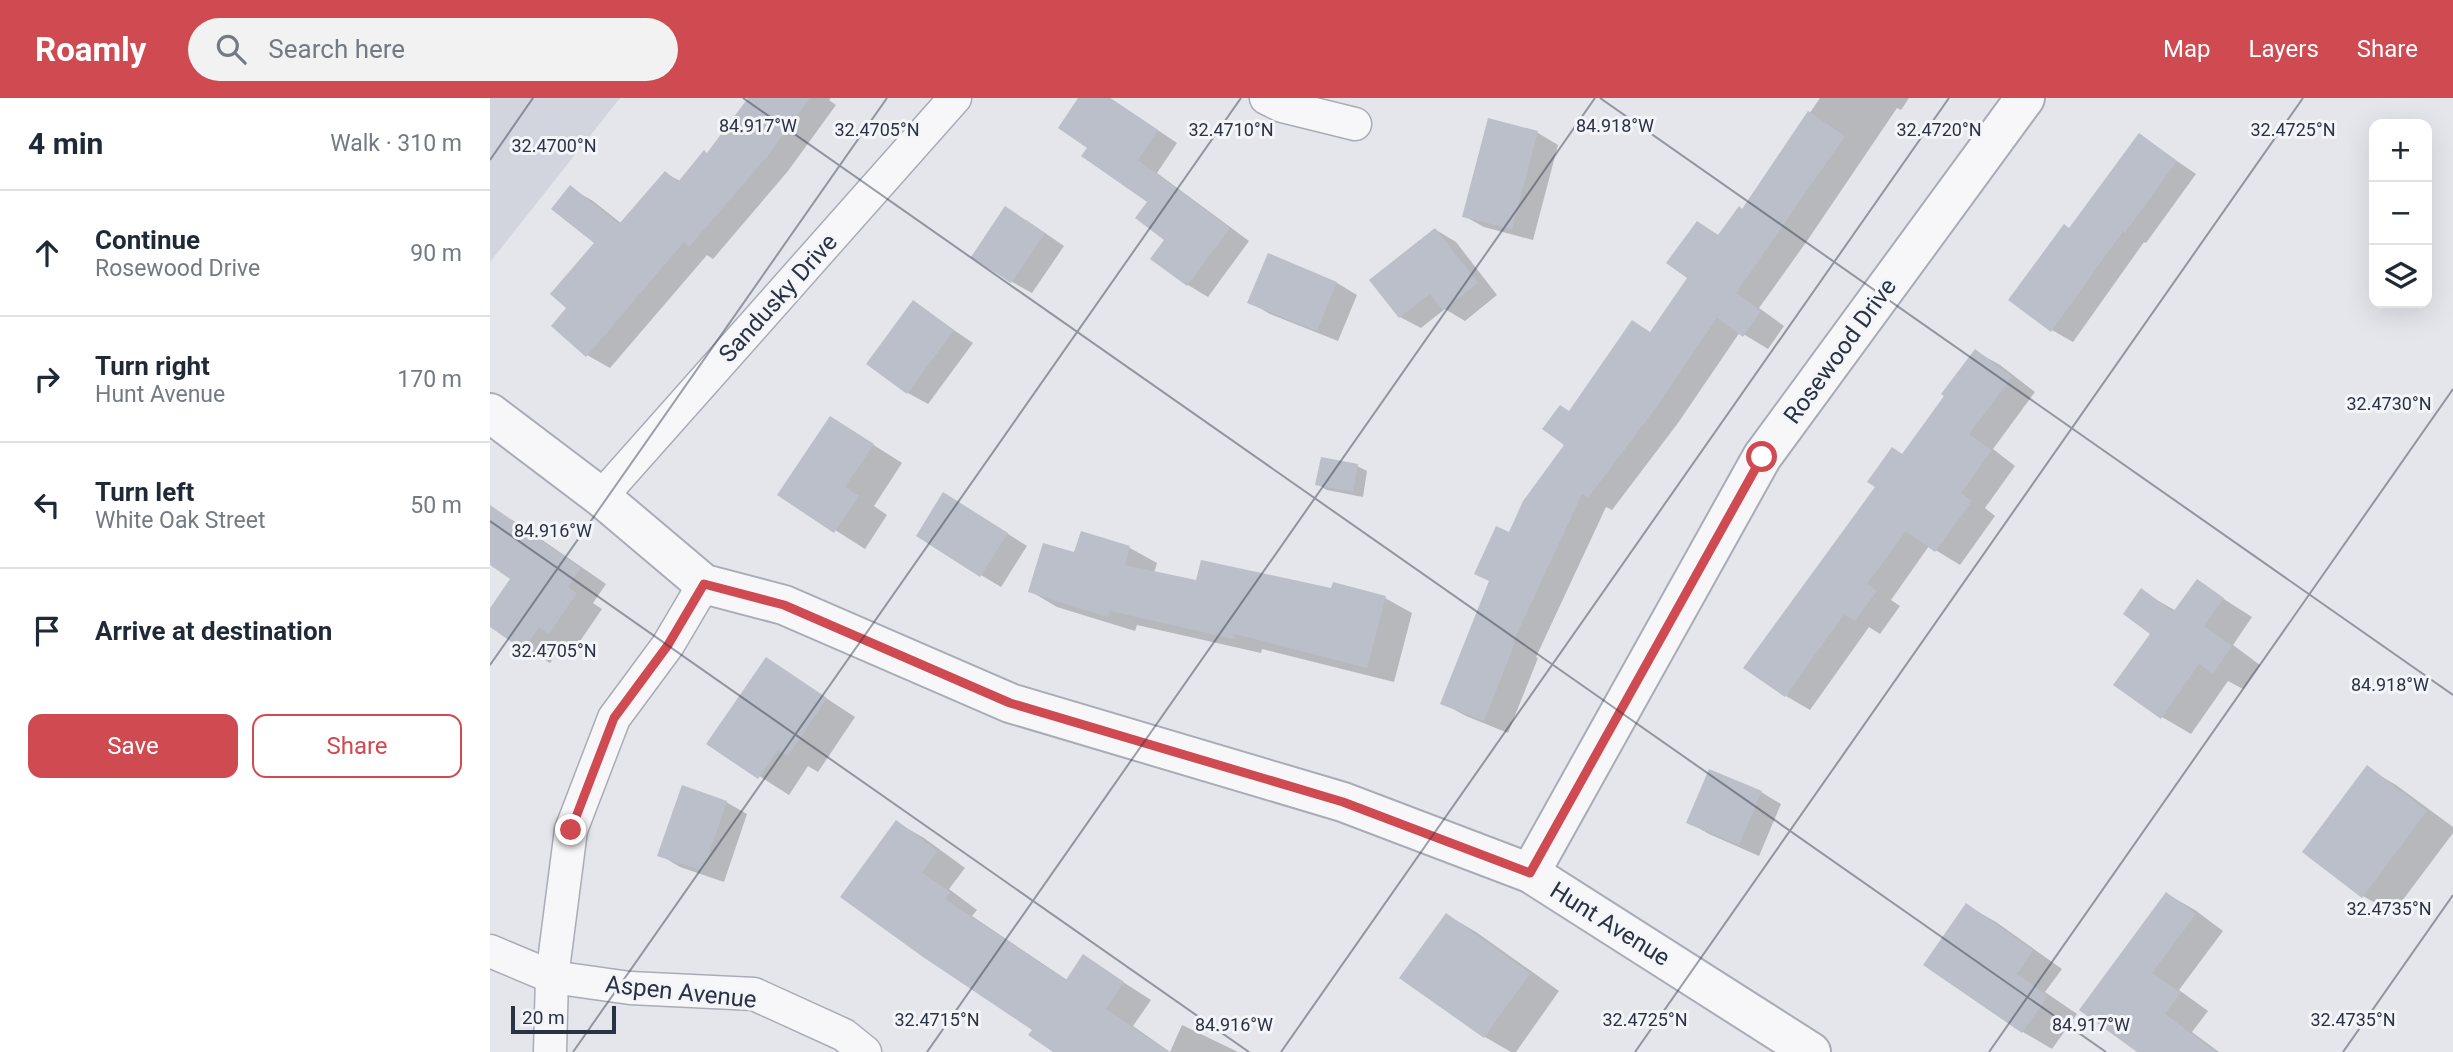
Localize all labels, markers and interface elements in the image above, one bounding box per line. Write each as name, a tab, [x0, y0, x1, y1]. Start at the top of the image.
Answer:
search box	[188, 18, 678, 81]
text: Roamly	[35, 30, 146, 69]
icon: search	[212, 30, 250, 68]
text: Search here	[268, 34, 405, 64]
text: Map	[2163, 35, 2211, 63]
text: Layers	[2249, 35, 2319, 63]
text: Share	[2357, 35, 2418, 63]
text: 84.917°W	[719, 115, 797, 136]
text: 84.918°W	[1576, 115, 1654, 136]
text: 32.4705°N	[834, 119, 920, 140]
text: 32.4710°N	[1188, 119, 1274, 140]
text: 32.4720°N	[1896, 119, 1982, 140]
text: 32.4725°N	[2250, 119, 2336, 140]
map controls	[2369, 119, 2432, 308]
button: +	[2369, 119, 2432, 182]
text: 4 min	[28, 126, 103, 161]
text: Walk · 310 m	[330, 130, 462, 157]
text: 32.4700°N	[511, 135, 597, 156]
button: −	[2369, 182, 2432, 245]
text: Continue	[95, 225, 200, 255]
street label: Sandusky Drive	[713, 228, 843, 368]
icon: ahead	[28, 234, 66, 272]
text: 90 m	[410, 240, 462, 267]
button: layers	[2369, 245, 2432, 308]
text: Rosewood Drive	[95, 255, 260, 282]
street label: Rosewood Drive	[1778, 273, 1902, 429]
text: Turn right	[95, 351, 210, 381]
icon: right	[28, 360, 66, 398]
text: 170 m	[397, 366, 462, 393]
text: Hunt Avenue	[95, 381, 225, 408]
text: 32.4730°N	[2346, 393, 2432, 414]
route start	[1746, 441, 1777, 472]
text: Turn left	[95, 477, 194, 507]
icon: left	[28, 486, 66, 524]
text: 50 m	[410, 492, 462, 519]
text: White Oak Street	[95, 507, 265, 534]
text: 84.916°W	[514, 520, 592, 541]
icon: arrive	[28, 612, 66, 650]
text: Arrive at destination	[95, 616, 332, 646]
text: 32.4705°N	[511, 640, 597, 661]
text: 84.918°W	[2351, 674, 2429, 695]
button: Save	[28, 714, 238, 778]
button: Share	[252, 714, 462, 778]
route end	[555, 814, 586, 845]
street label: Hunt Avenue	[1545, 876, 1675, 972]
text: 32.4735°N	[2346, 898, 2432, 919]
street label: Aspen Avenue	[604, 970, 758, 1014]
scale bar	[511, 1003, 616, 1035]
text: 20 m	[522, 1006, 565, 1029]
text: 32.4715°N	[894, 1009, 980, 1030]
text: 32.4725°N	[1602, 1009, 1688, 1030]
text: 32.4735°N	[2310, 1009, 2396, 1030]
text: 84.916°W	[1195, 1014, 1273, 1035]
text: 84.917°W	[2052, 1014, 2130, 1035]

